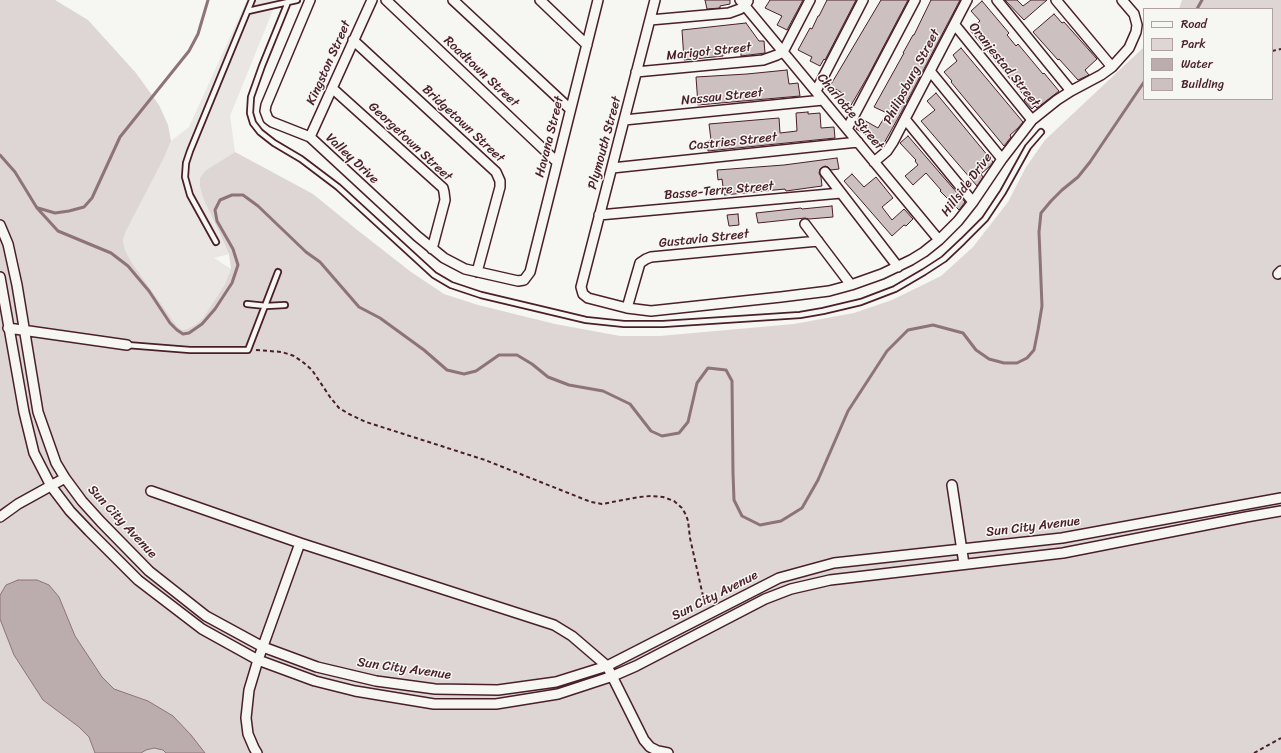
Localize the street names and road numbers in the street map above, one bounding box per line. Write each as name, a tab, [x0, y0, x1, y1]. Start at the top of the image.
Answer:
street label: Kingston Street	[303, 18, 355, 108]
street label: Oranjestad Street	[965, 20, 1043, 110]
street label: Philipsburg Street	[880, 27, 944, 127]
street label: Roadtown Street	[440, 33, 522, 111]
street label: Marigot Street	[666, 40, 752, 64]
street label: Charlotte Street	[813, 71, 887, 153]
street label: Bridgetown Street	[419, 82, 507, 166]
street label: Nassau Street	[680, 85, 764, 109]
street label: Havana Street	[532, 95, 568, 179]
street label: Plymouth Street	[585, 95, 625, 191]
street label: Georgetown Street	[365, 99, 455, 185]
street label: Valley Drive	[322, 130, 382, 188]
street label: Castries Street	[688, 130, 778, 154]
street label: Hillside Drive	[938, 150, 996, 220]
street label: Basse-Terre Street	[664, 178, 774, 204]
street label: Gustavia Street	[658, 227, 750, 251]
street label: Sun City Avenue	[84, 482, 160, 562]
street label: Sun City Avenue	[985, 513, 1081, 541]
street label: Sun City Avenue	[669, 568, 761, 624]
street label: Sun City Avenue	[356, 655, 452, 683]

